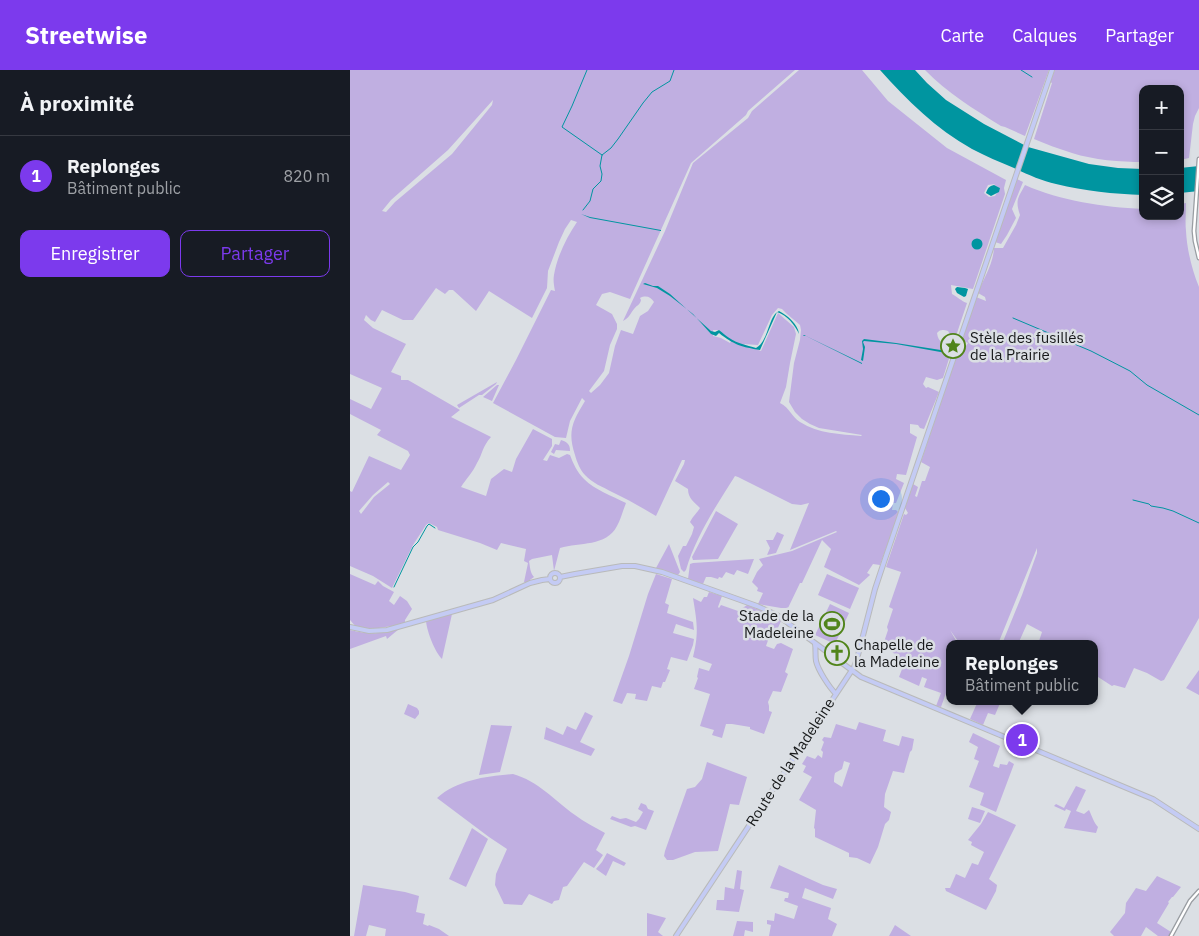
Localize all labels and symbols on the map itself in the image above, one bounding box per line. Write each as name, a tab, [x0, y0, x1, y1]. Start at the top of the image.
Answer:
place label: Stèle des fusillés de la Prairie	[970, 328, 1084, 364]
place icon: Stèle des fusillés de la Prairie	[940, 333, 966, 359]
your location	[868, 486, 894, 512]
place label: Stade de la Madeleine	[739, 606, 814, 642]
sports icon: Stade de la Madeleine	[819, 611, 845, 637]
place label: Chapelle de la Madeleine	[854, 635, 940, 671]
church icon: Chapelle de la Madeleine	[824, 640, 850, 666]
street label: Route de la Madeleine	[741, 694, 839, 830]
pin: 1	[1006, 721, 1038, 759]

